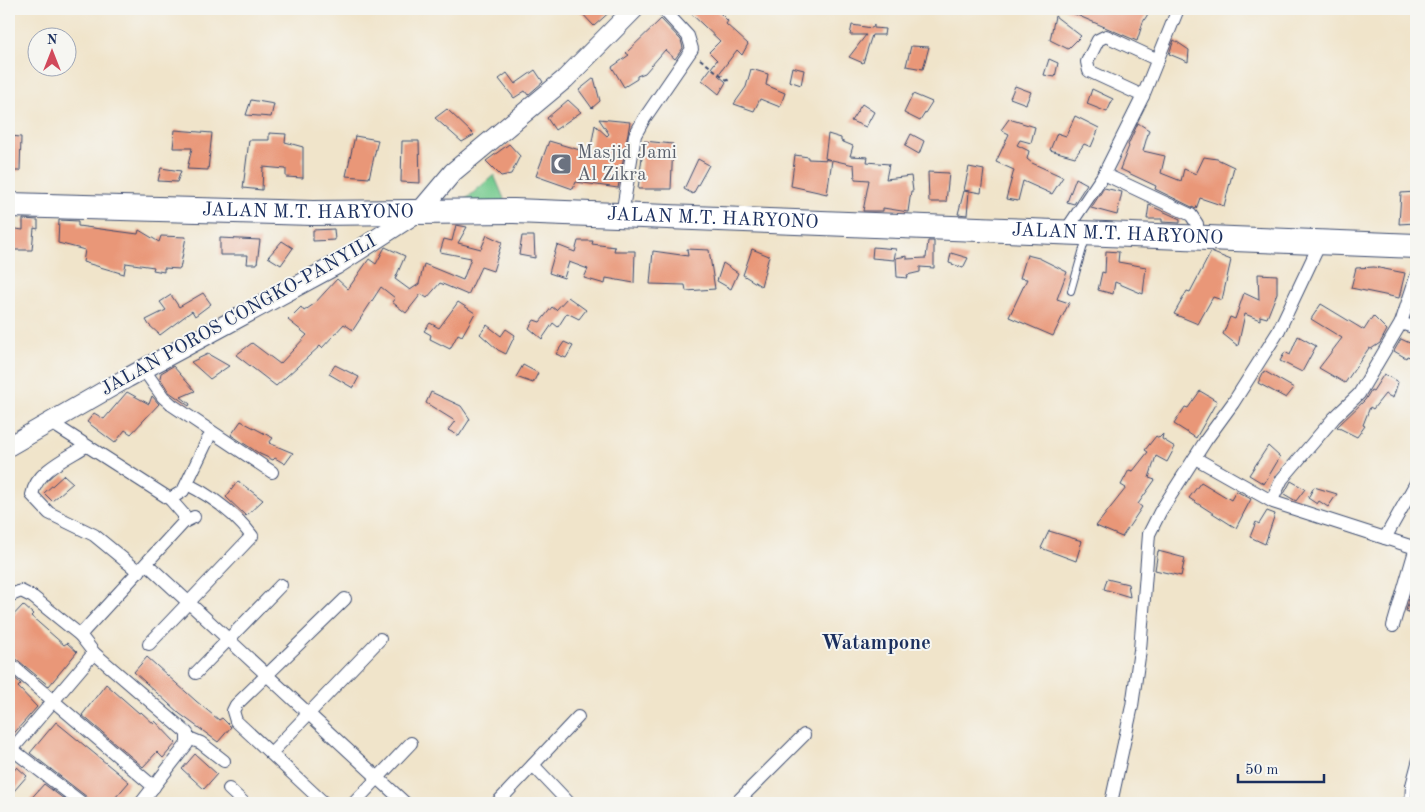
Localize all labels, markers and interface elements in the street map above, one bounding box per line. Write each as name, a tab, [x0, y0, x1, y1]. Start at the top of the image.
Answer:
north arrow	[28, 28, 78, 78]
text: N	[47, 33, 58, 47]
place label: Masjid Jami Al Zikra	[577, 144, 677, 185]
mosque icon: Masjid Jami Al Zikra	[549, 152, 573, 176]
street label: JALAN M.T. HARYONO	[202, 201, 414, 223]
street label: JALAN M.T. HARYONO	[607, 205, 819, 232]
street label: JALAN M.T. HARYONO	[1011, 221, 1224, 248]
street label: JALAN POROS CONGKO-PANYILI	[98, 232, 380, 400]
district label: Watampone	[821, 633, 931, 654]
scale bar	[1238, 752, 1324, 784]
text: 50 m	[1245, 763, 1279, 778]

